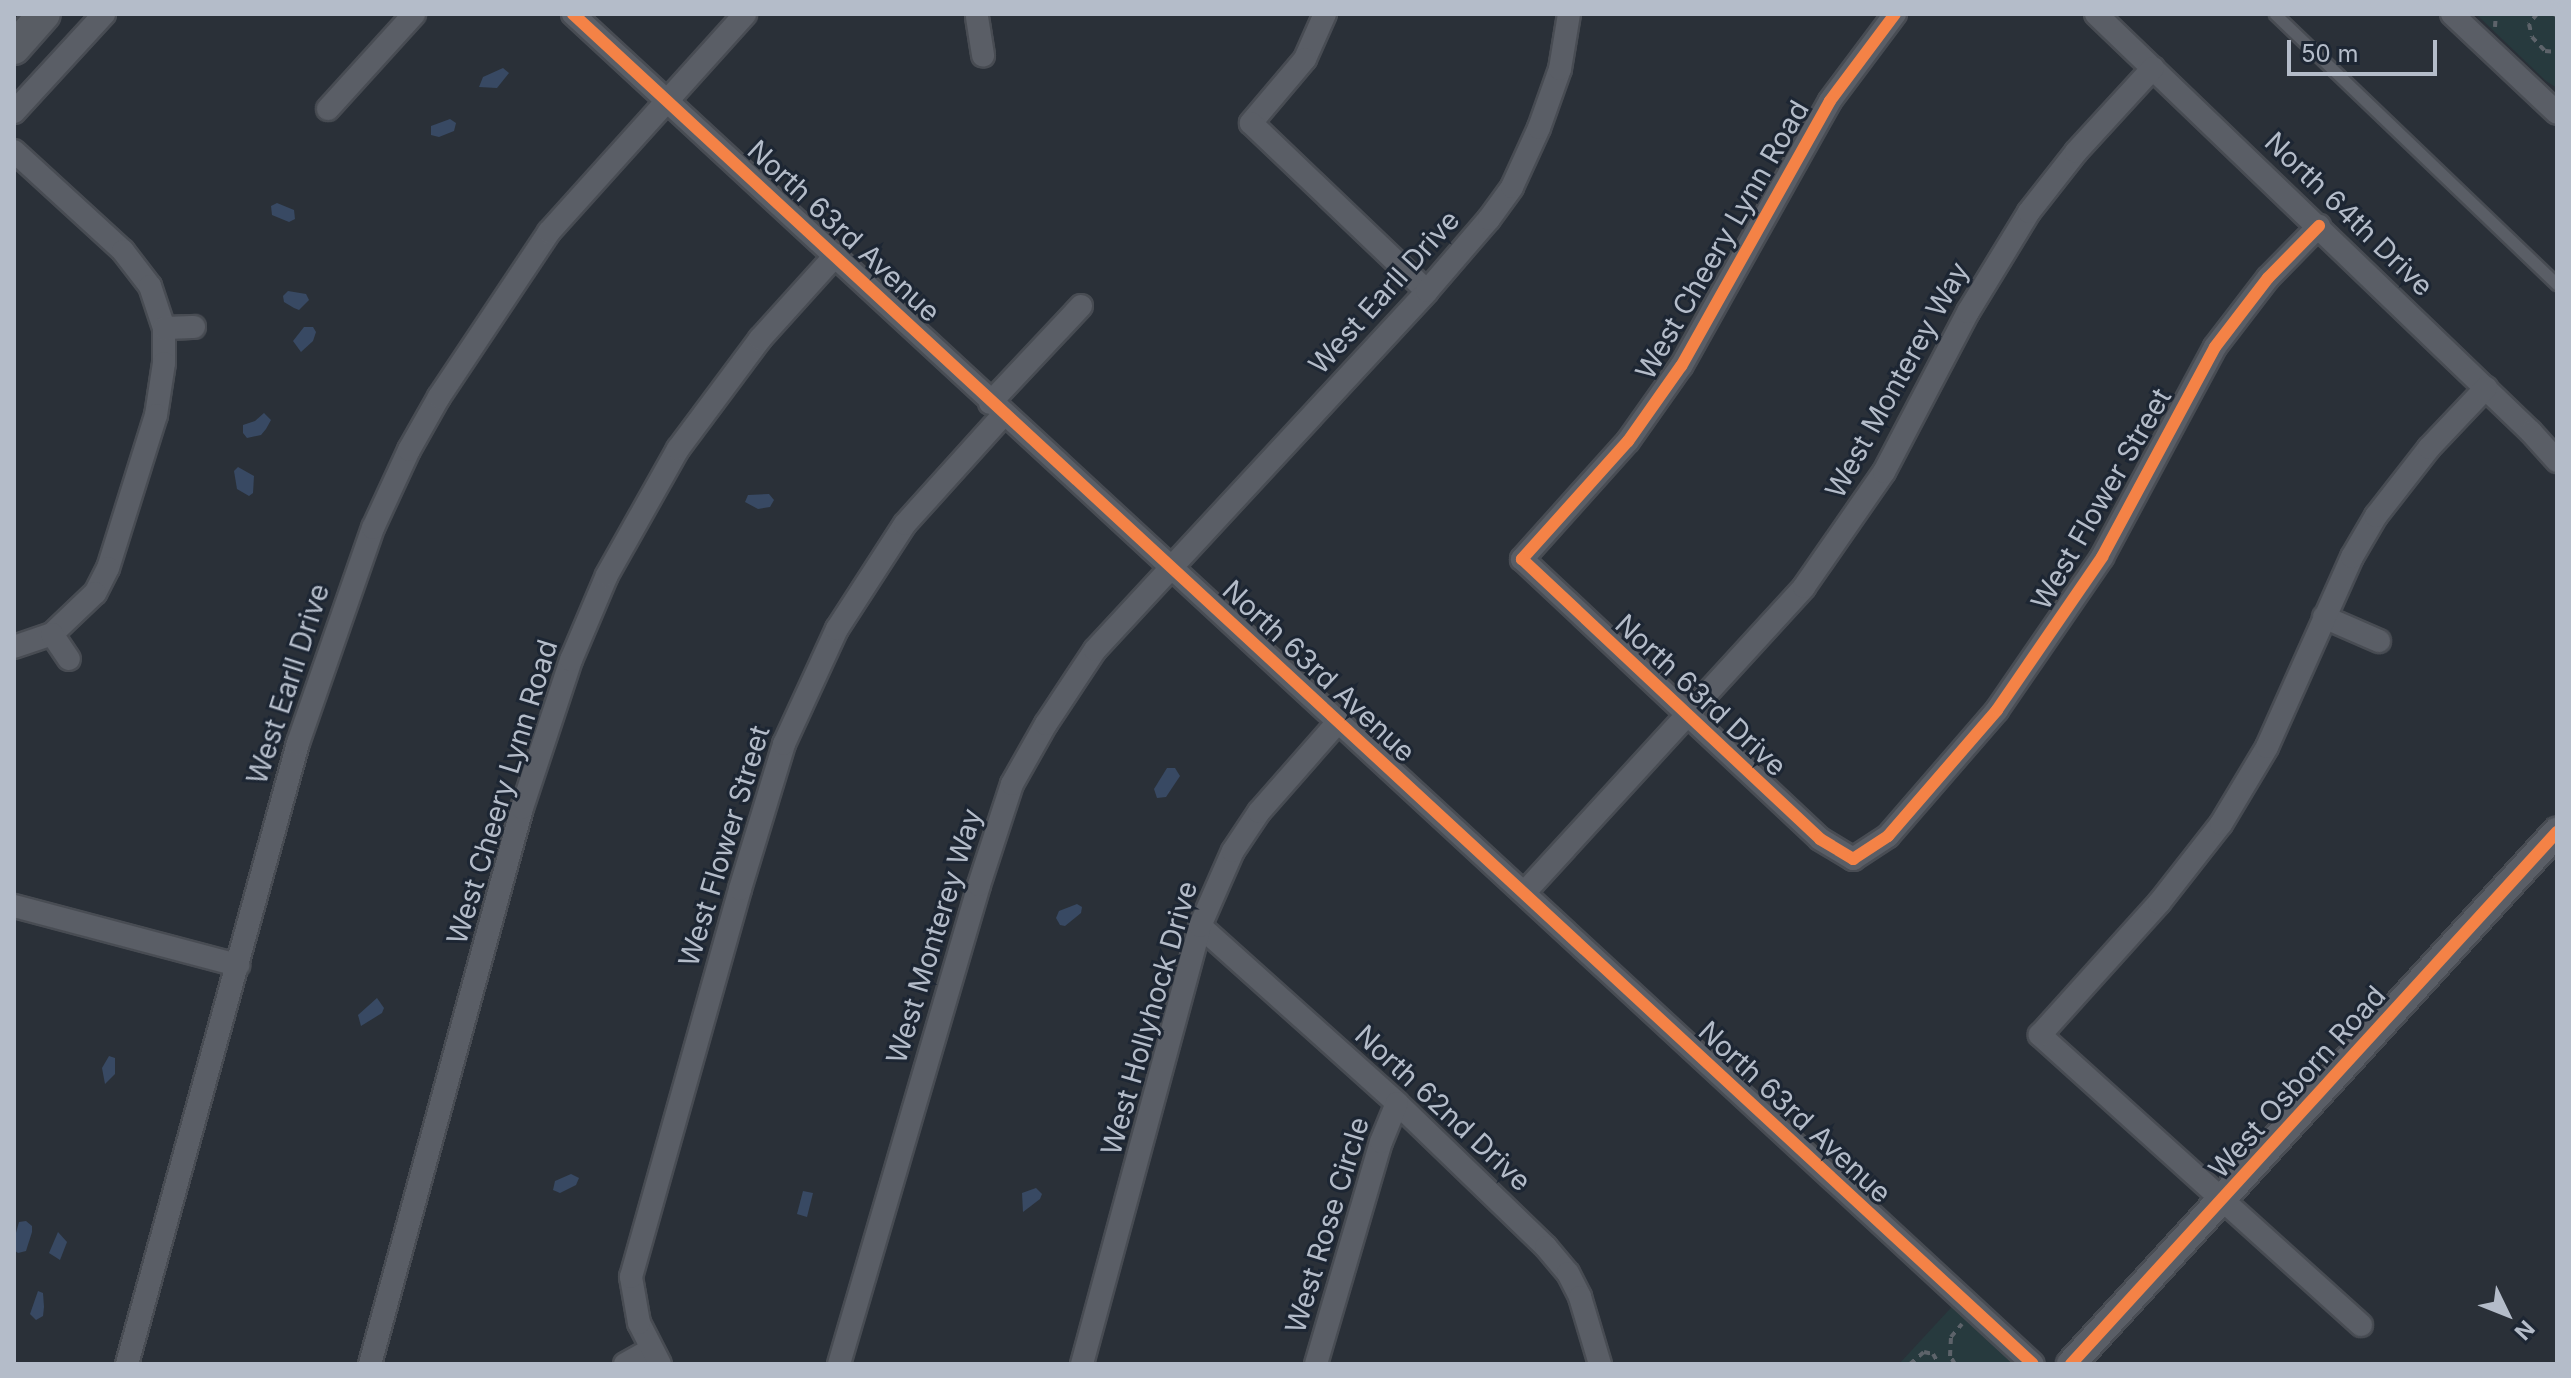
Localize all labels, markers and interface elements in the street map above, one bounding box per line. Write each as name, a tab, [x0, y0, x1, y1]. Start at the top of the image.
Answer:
scale bar	[2291, 24, 2441, 74]
text: 50 m	[2301, 39, 2359, 68]
street label: West Cheery Lynn Road	[1628, 94, 1816, 386]
street label: North 64th Drive	[2258, 125, 2440, 303]
street label: North 63rd Avenue	[741, 133, 947, 329]
street label: West Earll Drive	[1302, 203, 1466, 381]
street label: West Monterey Way	[1818, 256, 1976, 504]
street label: West Flower Street	[2024, 382, 2178, 616]
street label: North 63rd Avenue	[1216, 573, 1422, 769]
street label: West Earll Drive	[240, 580, 336, 788]
street label: North 63rd Drive	[1608, 607, 1794, 783]
street label: West Cheery Lynn Road	[440, 636, 564, 948]
street label: West Flower Street	[671, 722, 777, 970]
street label: West Monterey Way	[879, 804, 989, 1068]
street label: West Hollyhock Drive	[1094, 877, 1204, 1159]
street label: West Osborn Road	[2202, 979, 2392, 1185]
street label: North 63rd Avenue	[1692, 1014, 1898, 1210]
street label: North 62nd Drive	[1348, 1018, 1538, 1198]
street label: West Rose Circle	[1278, 1113, 1376, 1337]
north arrow	[2467, 1274, 2547, 1354]
text: N	[2509, 1315, 2540, 1345]

